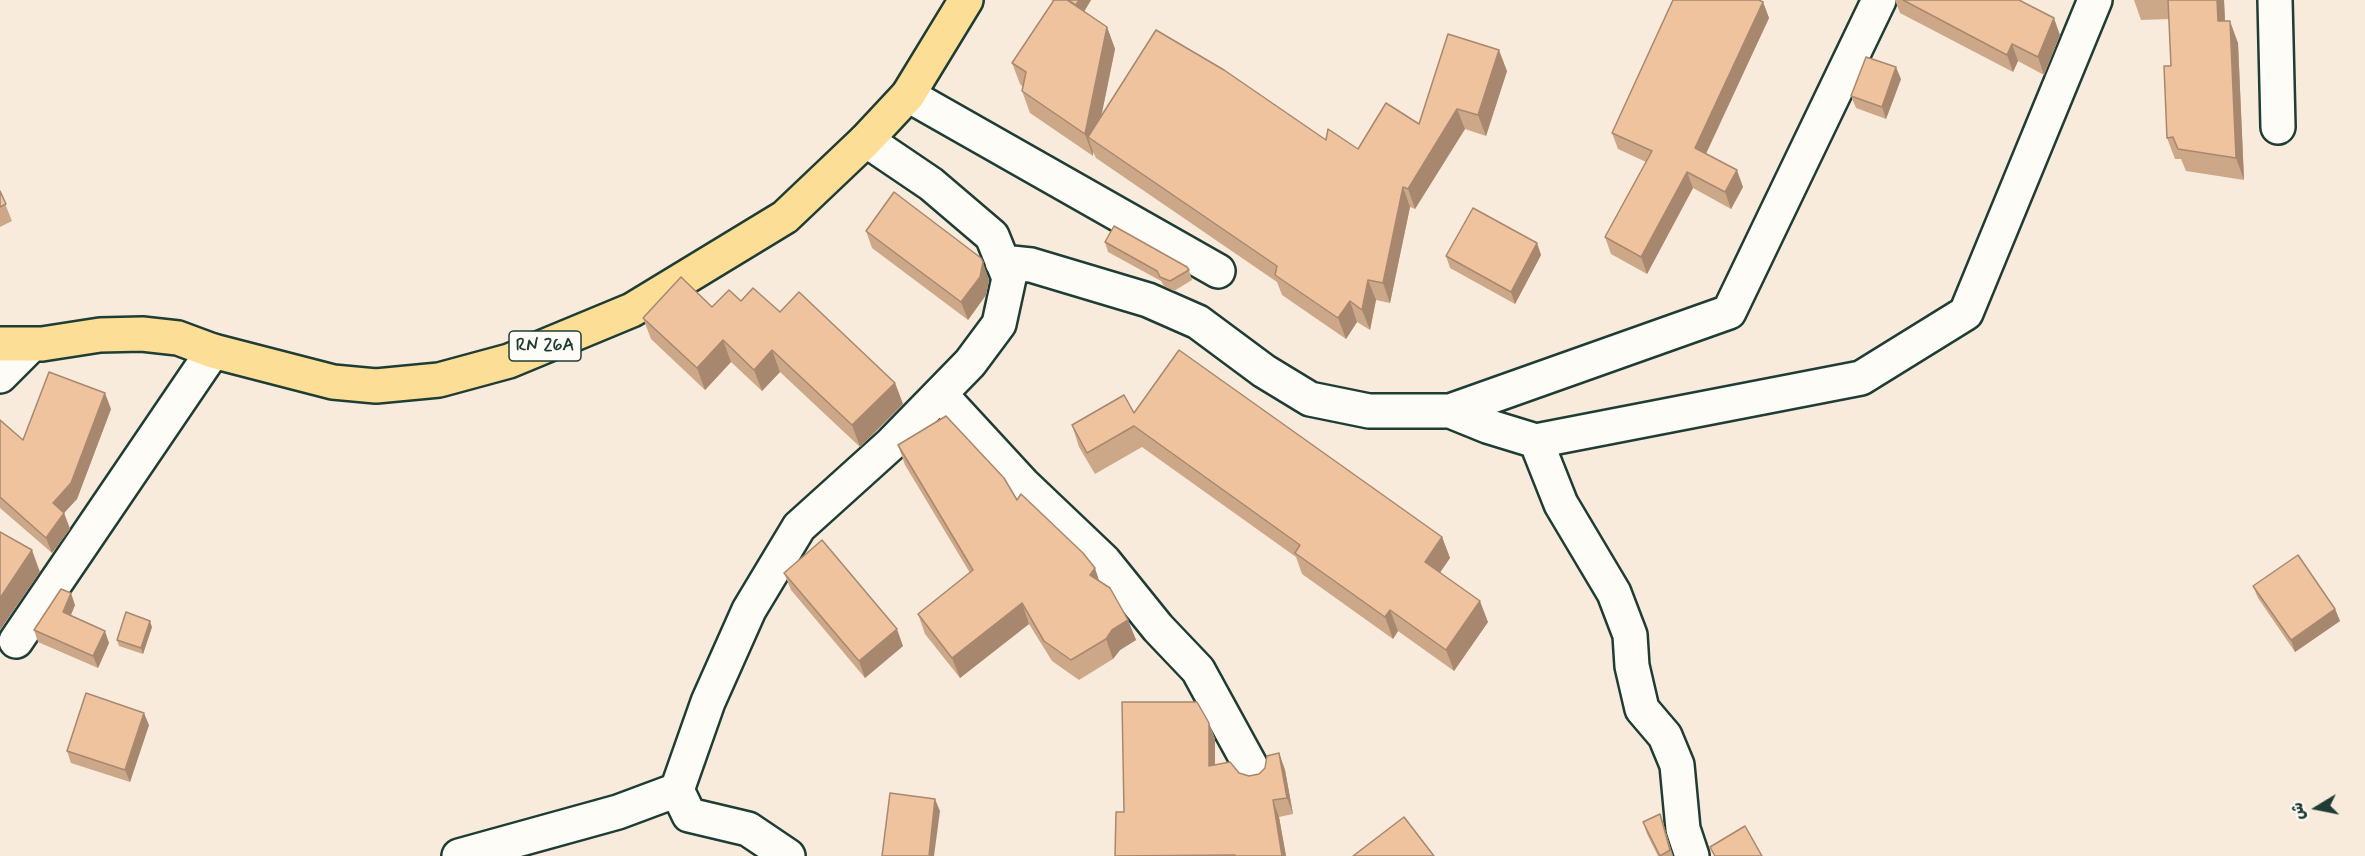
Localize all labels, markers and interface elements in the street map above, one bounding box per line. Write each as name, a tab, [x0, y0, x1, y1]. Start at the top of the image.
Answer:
road number: RN 26A	[509, 331, 581, 361]
north arrow	[2287, 778, 2347, 838]
text: ش	[2287, 801, 2311, 822]

